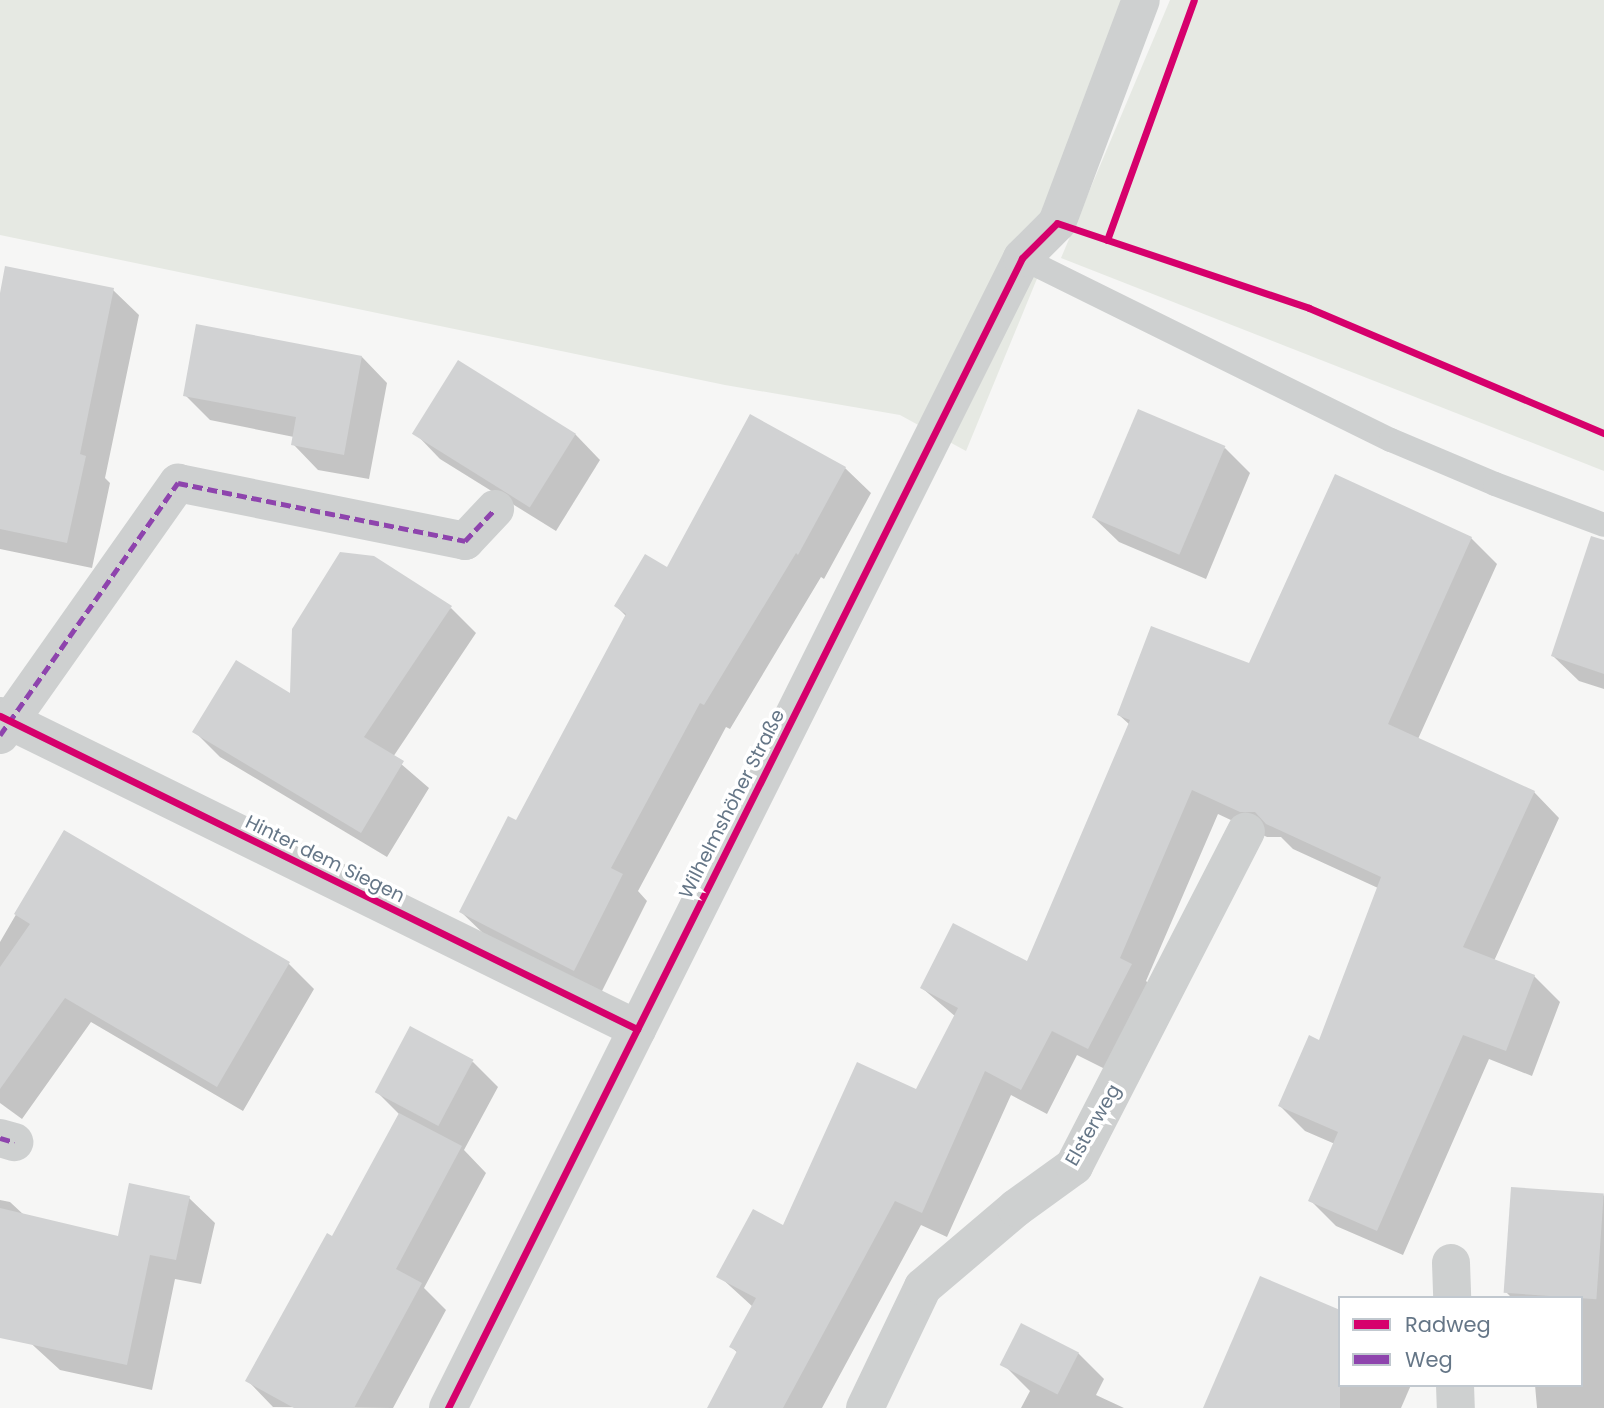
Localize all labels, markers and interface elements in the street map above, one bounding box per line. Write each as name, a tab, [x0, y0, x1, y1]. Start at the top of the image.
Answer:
street label: Wilhelmshöher Straße	[674, 706, 790, 902]
street label: Hinter dem Siegen	[242, 811, 408, 907]
street label: Elsterweg	[1061, 1080, 1125, 1170]
legend	[1338, 1296, 1583, 1387]
text: Radweg	[1405, 1310, 1491, 1339]
text: Weg	[1405, 1345, 1453, 1374]

